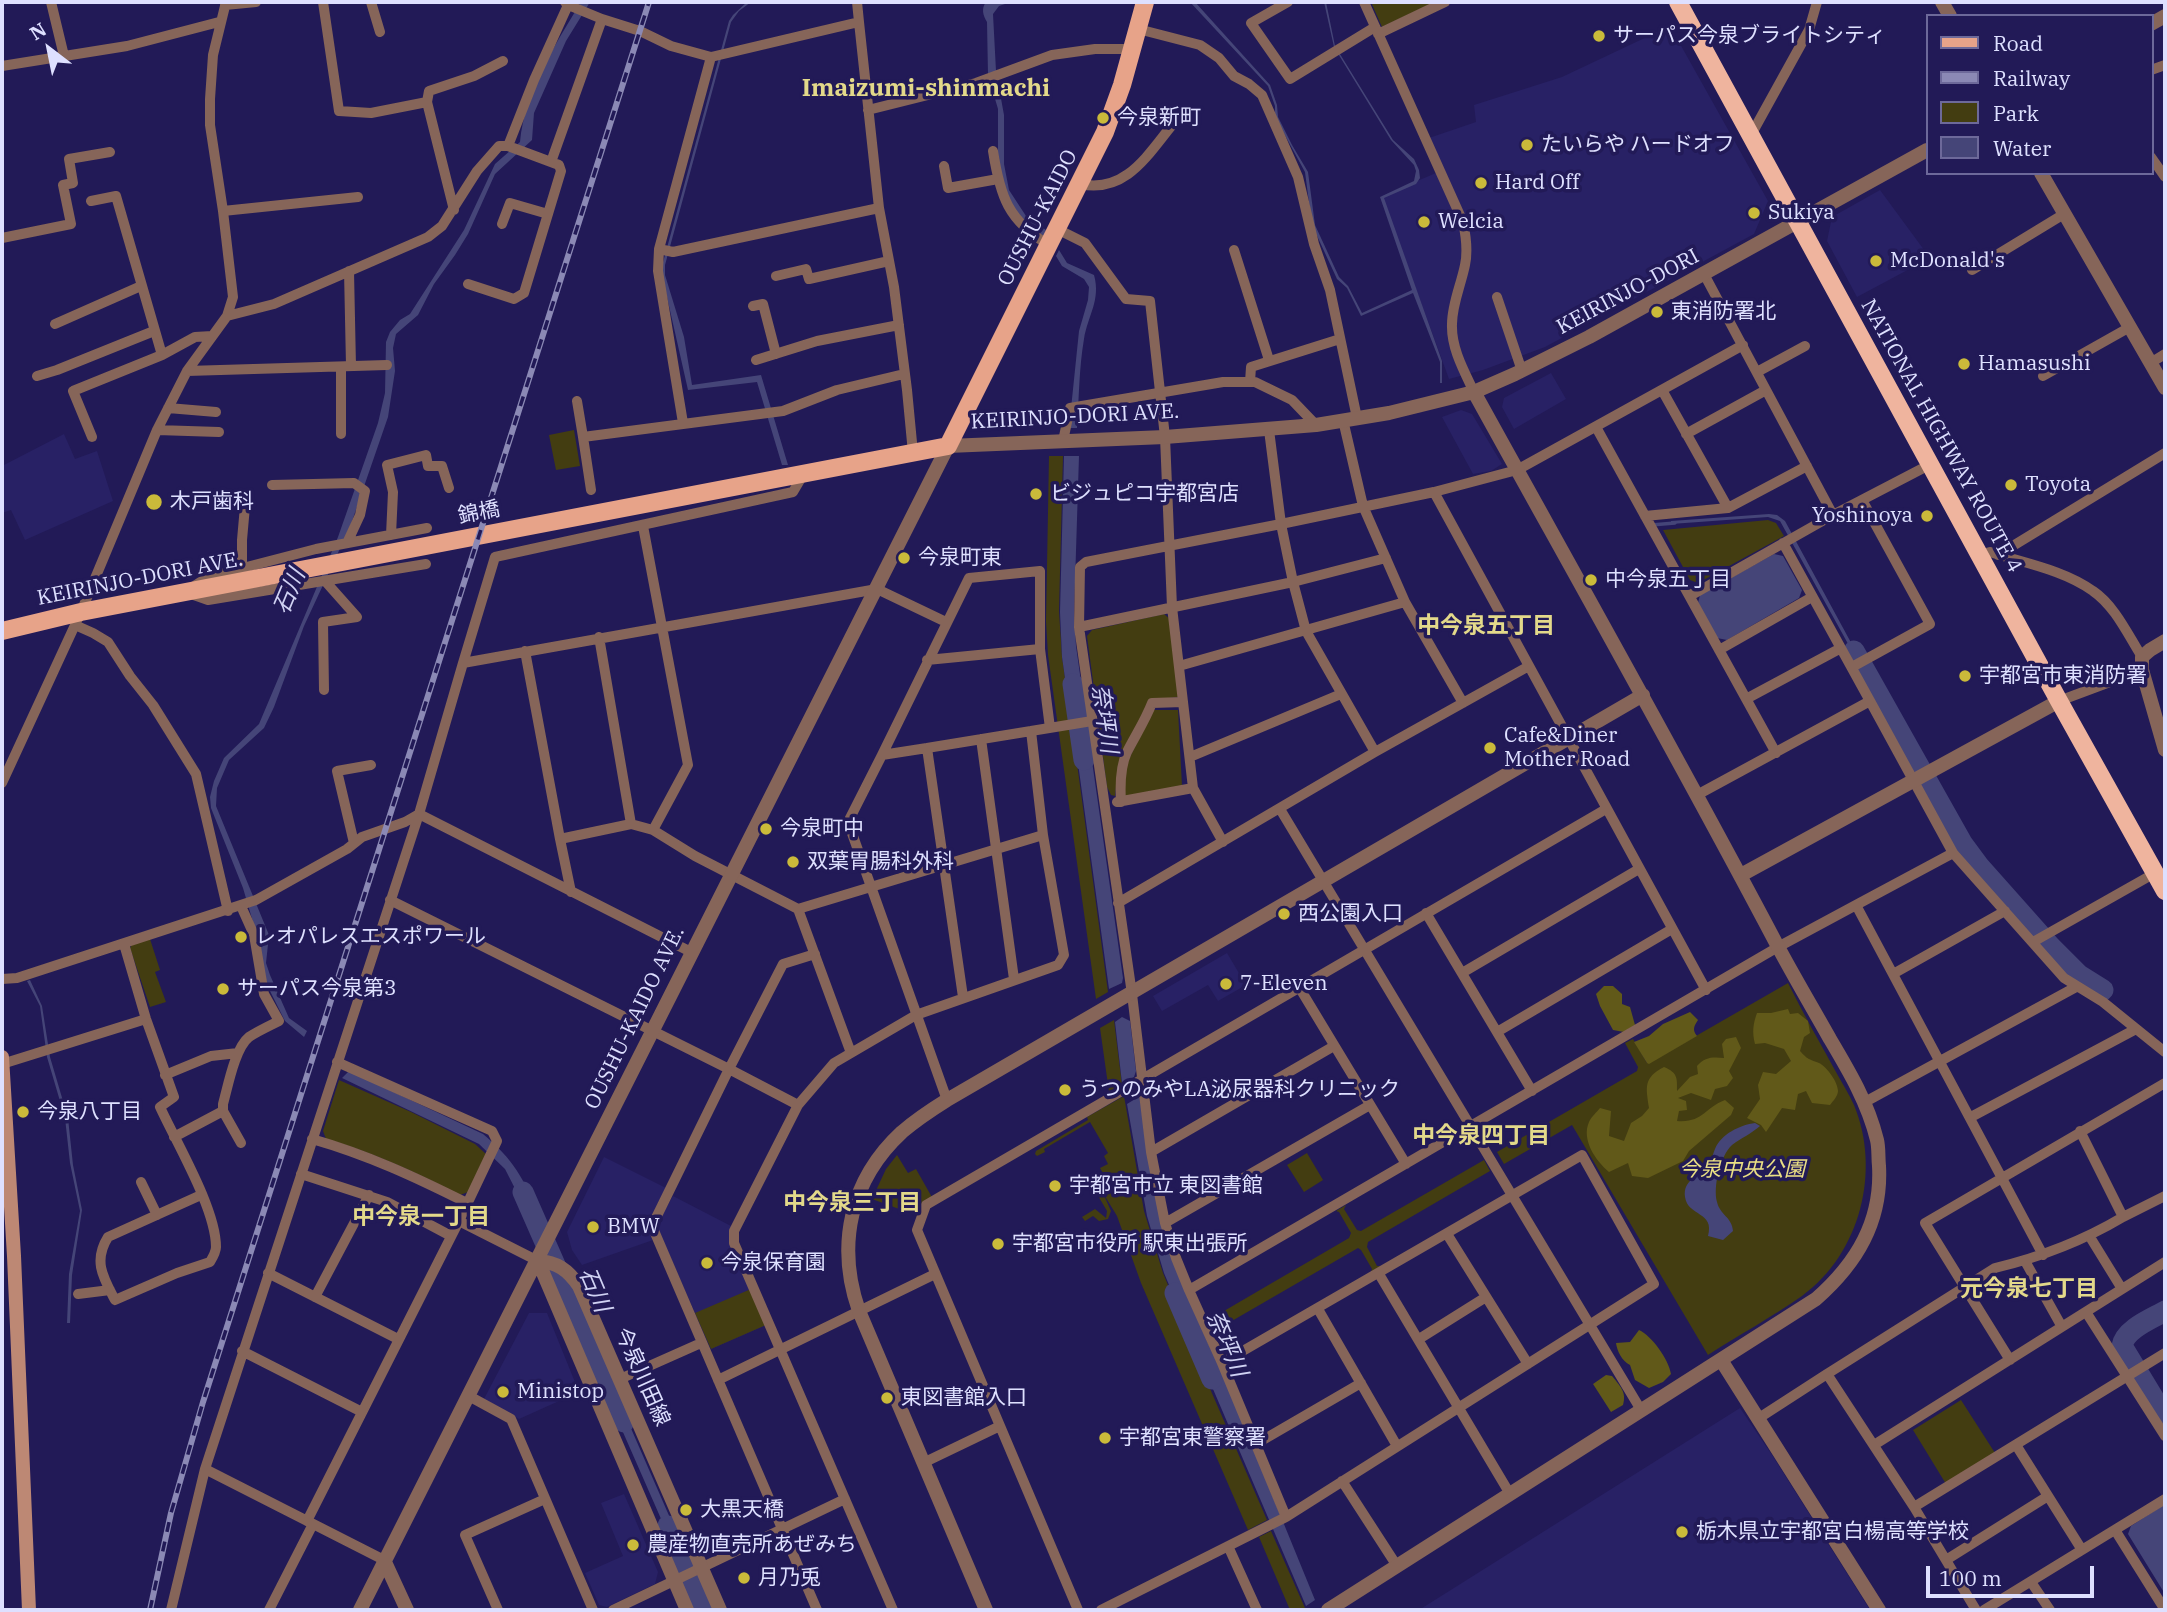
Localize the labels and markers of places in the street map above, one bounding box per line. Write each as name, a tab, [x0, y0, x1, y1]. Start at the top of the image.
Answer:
place label: サーパス今泉ブライトシティ	[1613, 23, 1886, 49]
marker: サーパス今泉ブライトシティ	[1591, 28, 1607, 44]
place label: 今泉新町	[1117, 105, 1201, 131]
marker: 今泉新町	[1095, 110, 1111, 126]
place label: たいらや ハードオフ	[1541, 132, 1735, 158]
marker: たいらや ハードオフ	[1519, 137, 1535, 153]
place label: Hard Off	[1495, 170, 1579, 196]
marker: Hard Off	[1473, 175, 1489, 191]
place label: Sukiya	[1768, 200, 1835, 226]
marker: Sukiya	[1746, 205, 1762, 221]
place label: Welcia	[1438, 209, 1504, 235]
marker: Welcia	[1416, 214, 1432, 230]
place label: McDonald's	[1890, 248, 2005, 274]
marker: McDonald's	[1868, 253, 1884, 269]
place label: 東消防署北	[1671, 299, 1776, 325]
marker: 東消防署北	[1649, 304, 1665, 320]
place label: Hamasushi	[1978, 351, 2091, 377]
marker: Hamasushi	[1956, 356, 1972, 372]
place label: Toyota	[2025, 472, 2091, 498]
marker: Toyota	[2003, 477, 2019, 493]
place label: ビジュピコ宇都宮店	[1050, 481, 1239, 507]
marker: ビジュピコ宇都宮店	[1028, 486, 1044, 502]
place label: 木戸歯科	[170, 489, 254, 515]
marker: 木戸歯科	[144, 492, 164, 512]
place label: Yoshinoya	[1812, 503, 1913, 529]
marker: Yoshinoya	[1919, 508, 1935, 524]
place label: 今泉町東	[918, 545, 1002, 571]
marker: 今泉町東	[896, 550, 912, 566]
place label: 中今泉五丁目	[1605, 567, 1731, 593]
marker: 中今泉五丁目	[1583, 572, 1599, 588]
place label: 宇都宮市東消防署	[1979, 663, 2147, 689]
marker: 宇都宮市東消防署	[1957, 668, 1973, 684]
place label: Cafe&Diner Mother Road	[1504, 723, 1630, 773]
marker: Cafe&Diner Mother Road	[1482, 740, 1498, 756]
place label: 今泉町中	[780, 816, 864, 842]
marker: 今泉町中	[758, 821, 774, 837]
place label: 双葉胃腸科外科	[807, 849, 954, 875]
marker: 双葉胃腸科外科	[785, 854, 801, 870]
place label: 西公園入口	[1298, 901, 1403, 927]
marker: 西公園入口	[1276, 906, 1292, 922]
place label: レオパレスエスポワール	[255, 924, 486, 950]
marker: レオパレスエスポワール	[233, 929, 249, 945]
place label: 7-Eleven	[1240, 971, 1328, 997]
place label: サーパス今泉第3	[237, 976, 397, 1002]
marker: 7-Eleven	[1218, 976, 1234, 992]
marker: サーパス今泉第3	[215, 981, 231, 997]
place label: うつのみやLA泌尿器科クリニック	[1079, 1077, 1400, 1103]
marker: うつのみやLA泌尿器科クリニック	[1057, 1082, 1073, 1098]
place label: 今泉八丁目	[37, 1099, 142, 1125]
marker: 今泉八丁目	[15, 1104, 31, 1120]
place label: 宇都宮市立 東図書館	[1069, 1173, 1263, 1199]
marker: 宇都宮市立 東図書館	[1047, 1178, 1063, 1194]
place label: BMW	[607, 1214, 660, 1240]
marker: BMW	[585, 1219, 601, 1235]
place label: 宇都宮市役所 駅東出張所	[1012, 1231, 1248, 1257]
marker: 宇都宮市役所 駅東出張所	[990, 1236, 1006, 1252]
place label: 今泉保育園	[721, 1250, 826, 1276]
marker: 今泉保育園	[699, 1255, 715, 1271]
place label: Ministop	[517, 1379, 604, 1405]
marker: Ministop	[495, 1384, 511, 1400]
place label: 東図書館入口	[901, 1385, 1027, 1411]
marker: 東図書館入口	[879, 1390, 895, 1406]
place label: 宇都宮東警察署	[1119, 1425, 1266, 1451]
marker: 宇都宮東警察署	[1097, 1430, 1113, 1446]
place label: 大黒天橋	[700, 1497, 784, 1523]
marker: 大黒天橋	[678, 1502, 694, 1518]
place label: 栃木県立宇都宮白楊高等学校	[1696, 1519, 1969, 1545]
marker: 栃木県立宇都宮白楊高等学校	[1674, 1524, 1690, 1540]
place label: 農産物直売所あぜみち	[647, 1532, 857, 1558]
marker: 農産物直売所あぜみち	[625, 1537, 641, 1553]
place label: 月乃兎	[758, 1565, 821, 1591]
marker: 月乃兎	[736, 1570, 752, 1586]

